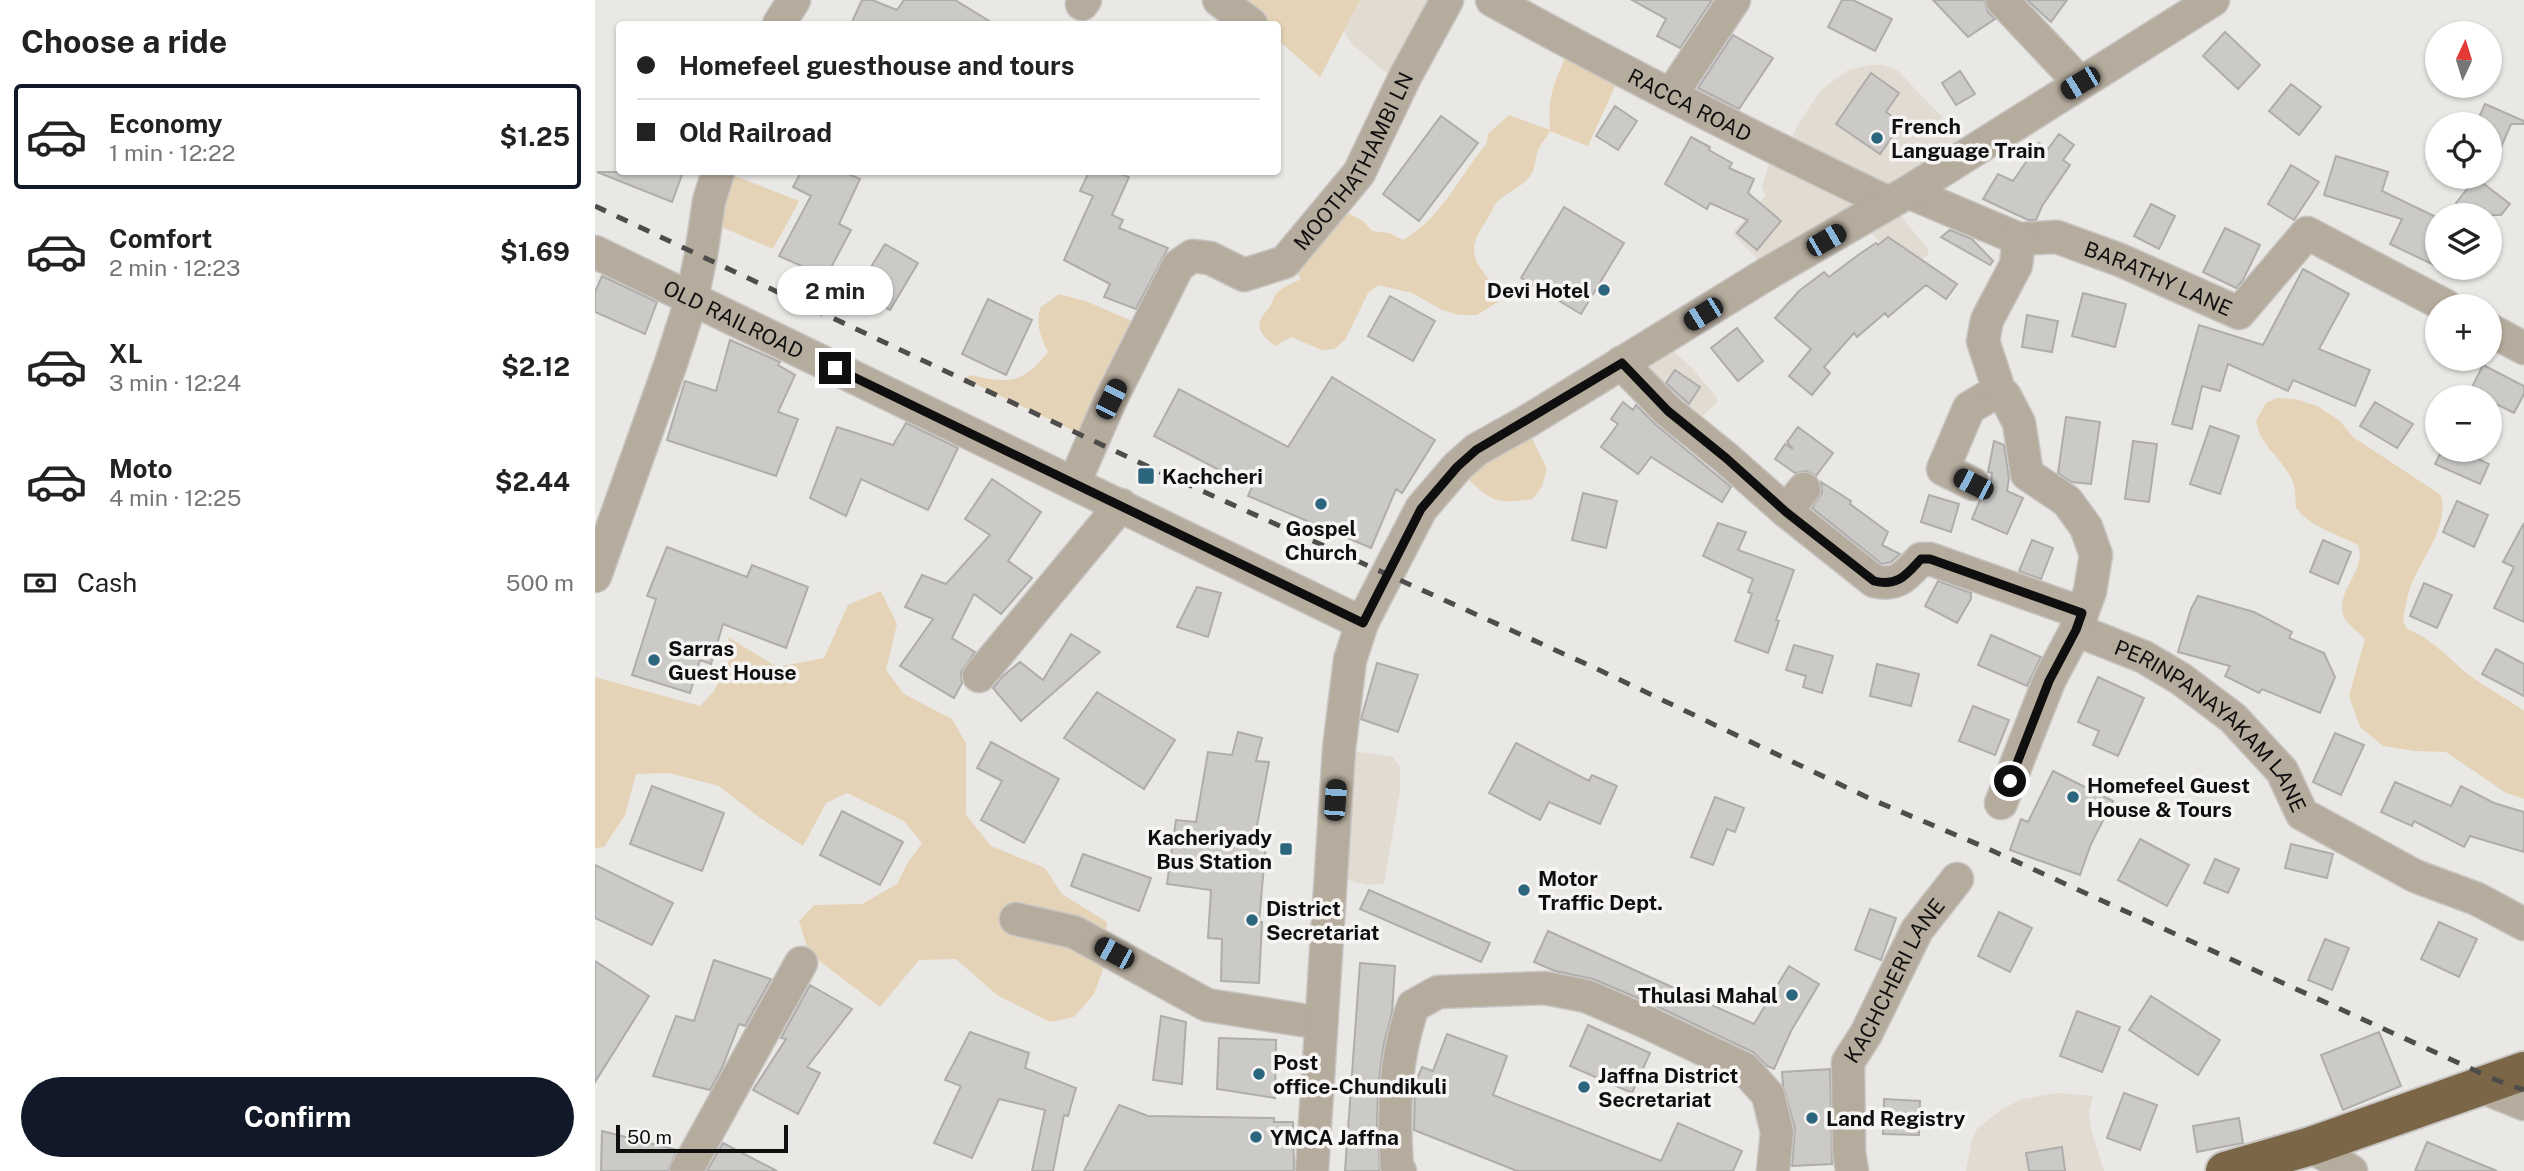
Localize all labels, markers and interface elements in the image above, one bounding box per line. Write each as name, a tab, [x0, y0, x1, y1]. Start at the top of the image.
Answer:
north arrow	[2425, 21, 2503, 98]
map controls	[2425, 21, 2502, 462]
text: Choose a ride	[21, 23, 227, 60]
text: Homefeel guesthouse and tours	[679, 50, 1074, 81]
street label: RACCA ROAD	[1624, 63, 1756, 147]
car	[2057, 63, 2104, 103]
street label: MOOTHATHAMBI LN	[1288, 68, 1418, 255]
icon: car	[25, 105, 88, 168]
text: Economy	[109, 108, 222, 139]
button: locate	[2425, 112, 2502, 189]
place label: French Language Train	[1891, 114, 2045, 163]
text: Old Railroad	[679, 117, 832, 148]
text: $1.25	[500, 121, 570, 152]
marker: French Language Train	[1869, 130, 1885, 146]
text: 1 min · 12:22	[109, 139, 235, 166]
button: layers	[2425, 203, 2502, 280]
icon: car	[25, 220, 88, 283]
car	[1803, 220, 1850, 260]
text: Comfort	[109, 223, 212, 254]
text: $1.69	[500, 236, 570, 267]
street label: BARATHY LANE	[2081, 236, 2236, 321]
text: 2 min · 12:23	[109, 254, 241, 281]
callout: 2 min	[777, 266, 893, 316]
street label: OLD RAILROAD	[659, 275, 808, 364]
text: 2 min	[805, 277, 865, 304]
place label: Devi Hotel	[1487, 278, 1590, 303]
marker: Devi Hotel	[1596, 282, 1612, 298]
car	[1680, 294, 1727, 334]
button: +	[2425, 294, 2502, 371]
icon: car	[25, 335, 88, 398]
text: XL	[109, 338, 143, 369]
text: $2.12	[501, 351, 570, 382]
route end	[819, 352, 851, 384]
text: 3 min · 12:24	[109, 369, 241, 396]
car	[1093, 376, 1130, 422]
button: −	[2425, 385, 2502, 462]
icon: car	[25, 450, 88, 513]
text: Moto	[109, 453, 172, 484]
place label: Kachcheri	[1162, 464, 1263, 489]
car	[1950, 465, 1997, 503]
text: $2.44	[495, 466, 570, 497]
marker: Kachcheri	[1136, 466, 1156, 486]
text: 4 min · 12:25	[109, 484, 242, 511]
marker: Gospel Church	[1313, 496, 1329, 512]
place label: Gospel Church	[1285, 516, 1357, 565]
icon: cash	[21, 564, 59, 602]
text: Cash	[77, 567, 137, 598]
text: 500 m	[506, 569, 574, 596]
street label: PERINPANAYAKAM LANE	[2111, 634, 2312, 816]
place label: Sarras Guest House	[668, 636, 797, 685]
marker: Sarras Guest House	[646, 652, 662, 668]
route start	[1994, 765, 2026, 797]
place label: Homefeel Guest House & Tours	[2087, 773, 2250, 822]
car	[1324, 778, 1347, 822]
marker: Homefeel Guest House & Tours	[2065, 789, 2081, 805]
place label: Kacheriyady Bus Station	[1147, 825, 1272, 874]
marker: Kacheriyady Bus Station	[1278, 841, 1294, 857]
place label: Motor Traffic Dept.	[1538, 866, 1663, 915]
marker: Motor Traffic Dept.	[1516, 882, 1532, 898]
street label: KACHCHERI LANE	[1838, 893, 1950, 1068]
place label: District Secretariat	[1266, 896, 1379, 945]
marker: District Secretariat	[1244, 912, 1260, 928]
car	[1091, 934, 1138, 972]
place label: Thulasi Mahal	[1638, 983, 1778, 1008]
marker: Thulasi Mahal	[1784, 987, 1800, 1003]
place label: Post office-Chundikuli	[1273, 1050, 1447, 1099]
place label: Jaffna District Secretariat	[1598, 1063, 1738, 1112]
marker: Post office-Chundikuli	[1251, 1066, 1267, 1082]
button: Confirm	[21, 1077, 574, 1157]
marker: Jaffna District Secretariat	[1576, 1079, 1592, 1095]
place label: Land Registry	[1826, 1106, 1965, 1131]
marker: Land Registry	[1804, 1110, 1820, 1126]
scale bar	[616, 1122, 787, 1154]
place label: YMCA Jaffna	[1270, 1125, 1399, 1150]
text: 50 m	[627, 1126, 672, 1148]
marker: YMCA Jaffna	[1248, 1129, 1264, 1145]

